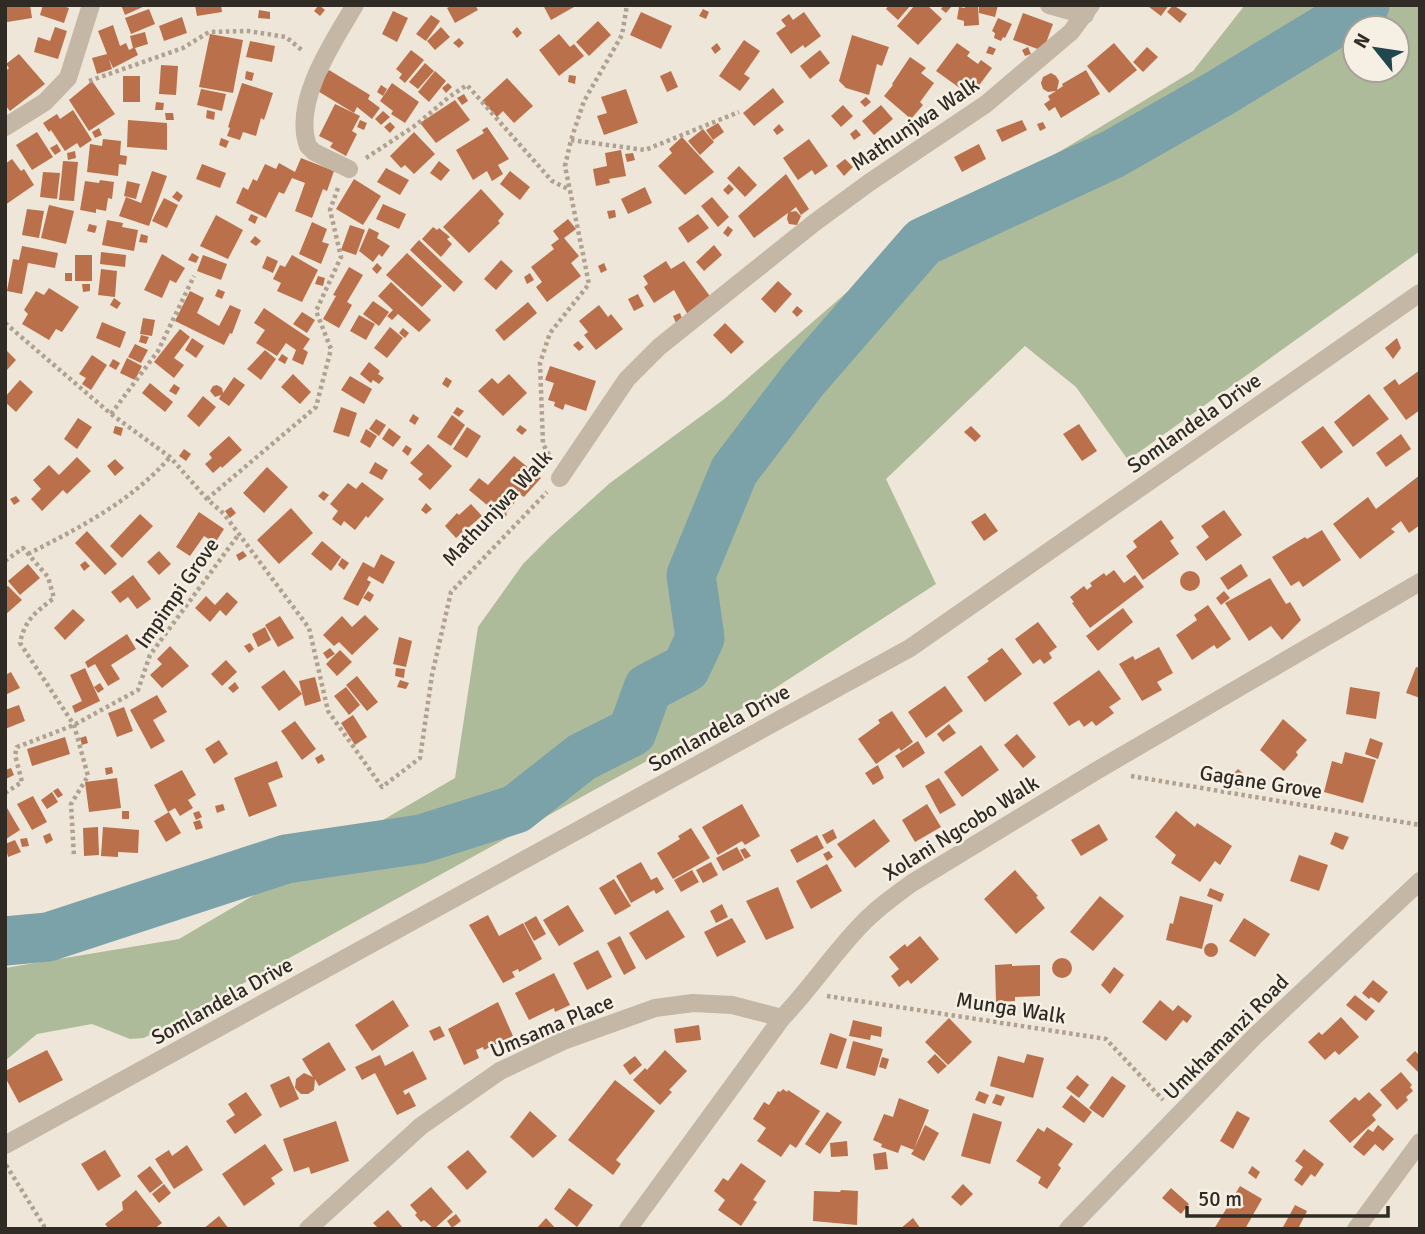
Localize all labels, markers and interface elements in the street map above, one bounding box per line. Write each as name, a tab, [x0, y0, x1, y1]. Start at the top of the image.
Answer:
north arrow	[1341, 14, 1411, 84]
text: N	[1348, 29, 1376, 53]
street label: Mathunjwa Walk	[846, 71, 985, 177]
street label: Somlandela Drive	[1122, 367, 1266, 479]
street label: Mathunjwa Walk	[437, 444, 558, 571]
street label: Impimpi Grove	[129, 533, 225, 653]
street label: Somlandela Drive	[644, 678, 794, 778]
street label: Gagane Grove	[1198, 759, 1324, 805]
street label: Xolani Ngcobo Walk	[878, 769, 1044, 886]
street label: Somlandela Drive	[147, 951, 297, 1051]
street label: Umkhamanzi Road	[1158, 969, 1294, 1105]
street label: Munga Walk	[954, 987, 1068, 1030]
street label: Umsama Place	[486, 988, 618, 1064]
scale bar	[1187, 1174, 1388, 1218]
text: 50 m	[1198, 1186, 1242, 1212]

